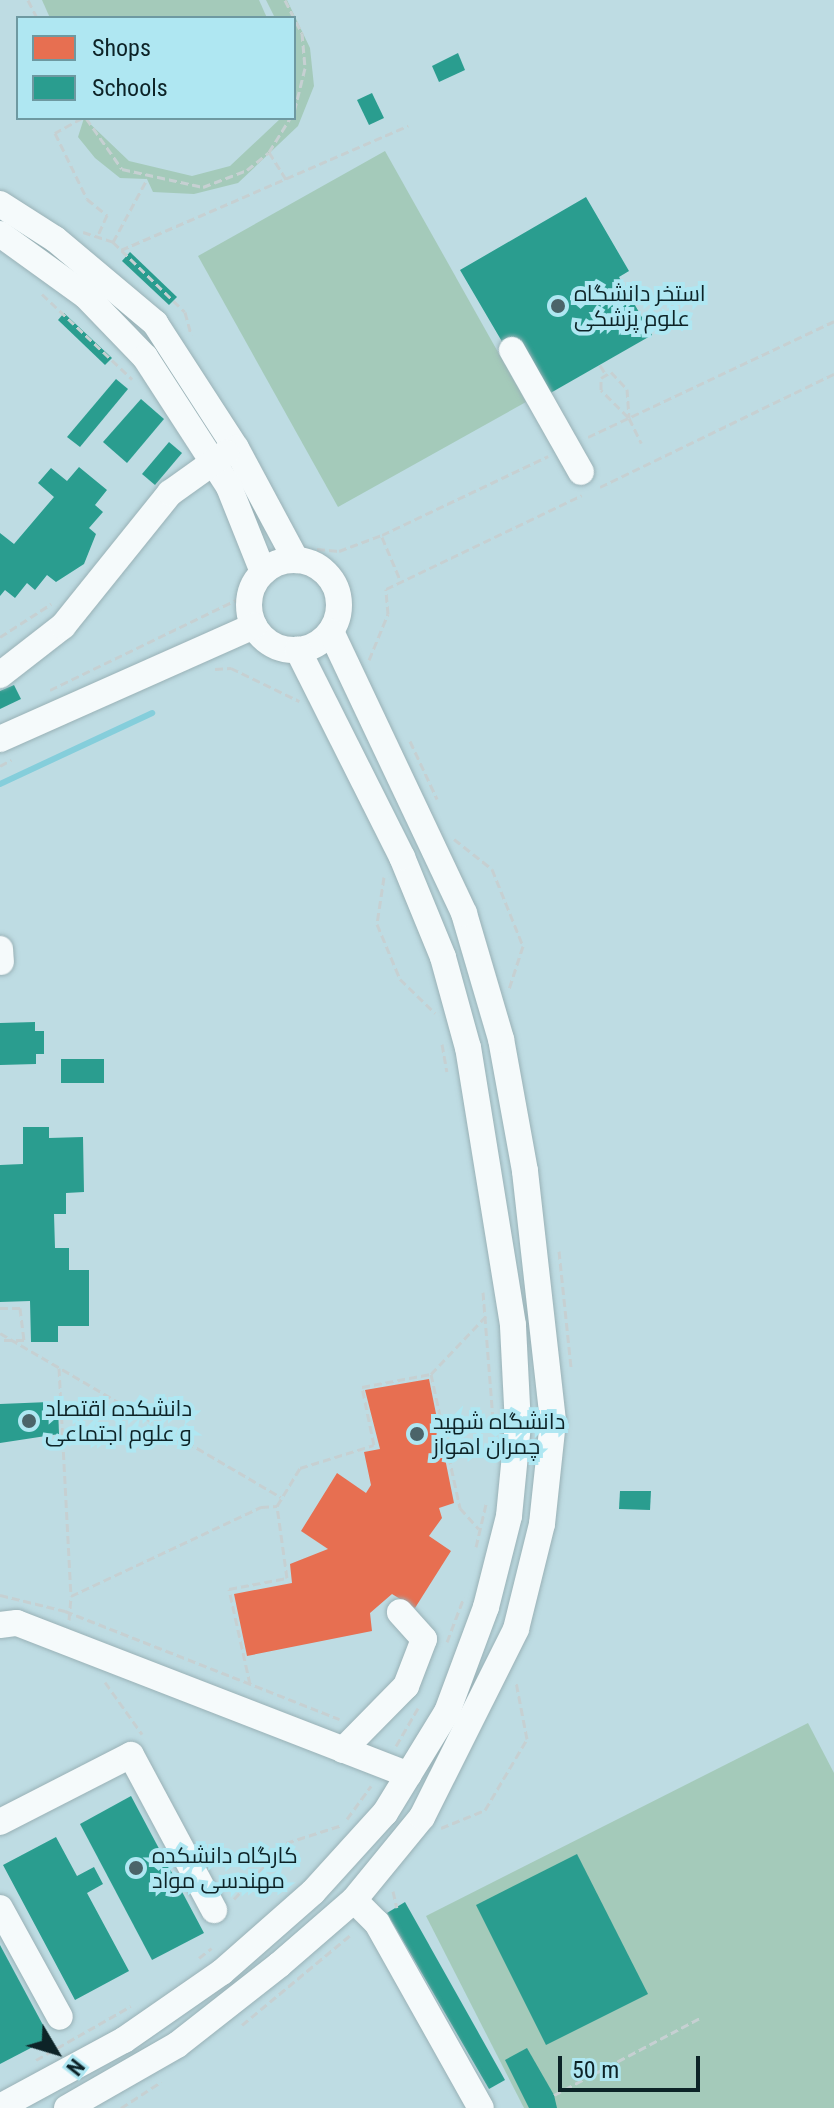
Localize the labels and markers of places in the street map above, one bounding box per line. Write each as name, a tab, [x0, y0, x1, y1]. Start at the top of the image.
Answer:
place label: استخر دانشگاه علوم پزشکی	[574, 280, 706, 332]
marker: استخر دانشگاه علوم پزشکی	[549, 297, 567, 315]
place label: دانشکده اقتصاد و علوم اجتماعی	[45, 1395, 192, 1446]
place label: دانشگاه شهید چمران اهواز	[433, 1408, 565, 1460]
marker: دانشکده اقتصاد و علوم اجتماعی	[20, 1412, 38, 1430]
marker: دانشگاه شهید چمران اهواز	[408, 1425, 426, 1443]
place label: کارگاه دانشکده مهندسی مواد	[152, 1842, 298, 1894]
marker: کارگاه دانشکده مهندسی مواد	[127, 1859, 145, 1877]

